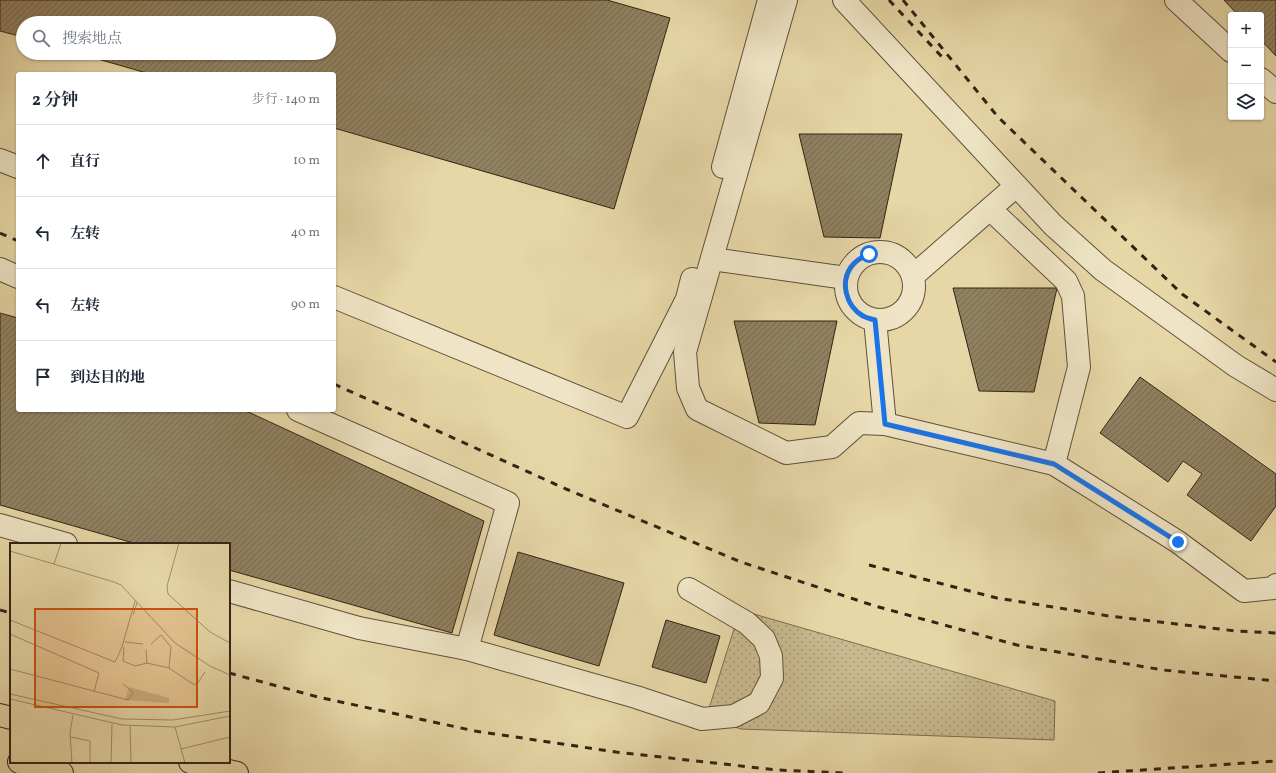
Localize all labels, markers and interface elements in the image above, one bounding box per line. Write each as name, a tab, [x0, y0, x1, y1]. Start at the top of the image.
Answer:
map controls	[1228, 12, 1264, 120]
button: +	[1228, 12, 1264, 48]
search box	[16, 16, 336, 60]
icon: search	[30, 27, 52, 49]
text: 搜索地点	[62, 29, 122, 50]
button: −	[1228, 48, 1264, 84]
button: layers	[1228, 84, 1264, 120]
text: 2 分钟	[32, 89, 78, 112]
text: 步行 · 140 m	[252, 91, 320, 109]
icon: ahead	[32, 150, 54, 172]
text: 直行	[70, 152, 100, 173]
text: 10 m	[293, 152, 320, 170]
icon: left	[32, 222, 54, 244]
text: 左转	[70, 224, 100, 245]
text: 40 m	[291, 224, 320, 242]
route start	[860, 245, 878, 263]
icon: left	[32, 294, 54, 316]
text: 左转	[70, 296, 100, 317]
text: 90 m	[291, 296, 320, 314]
icon: arrive	[32, 366, 54, 388]
text: 到达目的地	[70, 368, 145, 389]
route end	[1169, 533, 1187, 551]
inset map	[10, 543, 230, 763]

